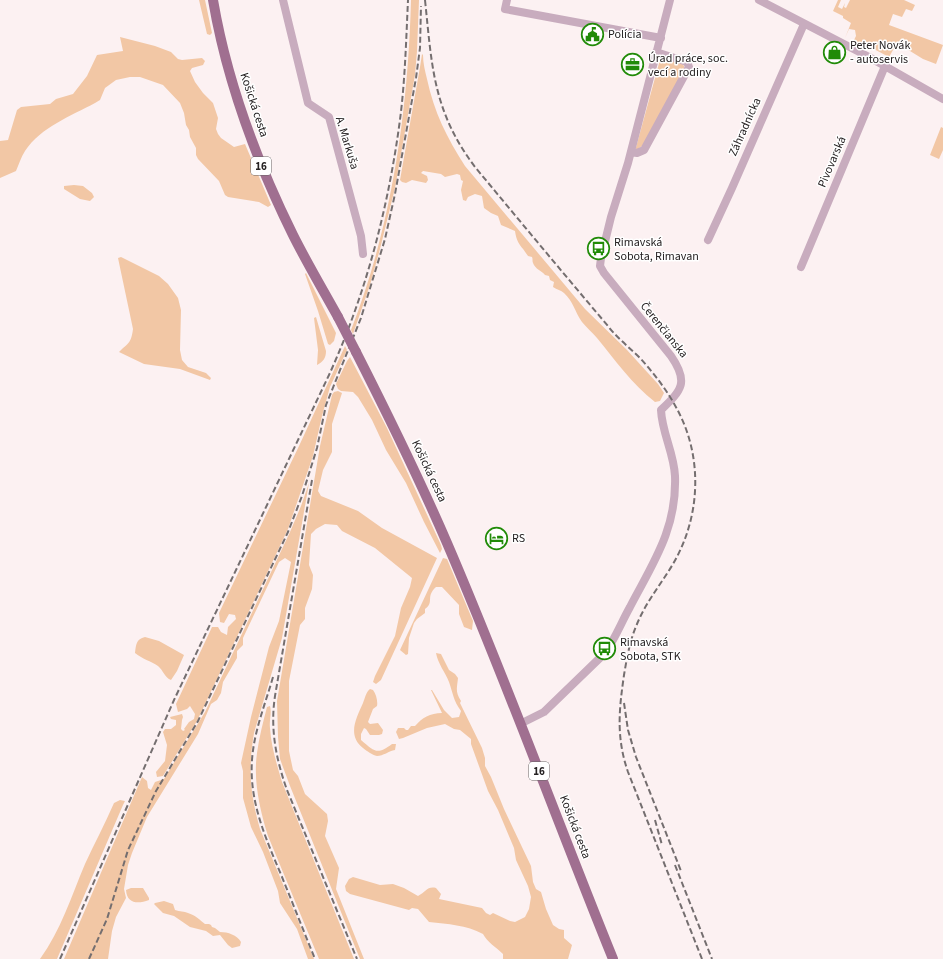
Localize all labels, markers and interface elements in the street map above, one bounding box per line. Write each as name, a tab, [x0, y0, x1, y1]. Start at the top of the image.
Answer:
public building icon: Polícia	[580, 21, 606, 47]
place label: Polícia	[608, 26, 642, 43]
place label: Peter Novák - autoservis	[850, 37, 910, 68]
shop icon: Peter Novák - autoservis	[821, 39, 847, 65]
place label: Úrad práce, soc. vecí a rodiny	[648, 50, 728, 81]
office icon: Úrad práce, soc. vecí a rodiny	[619, 52, 645, 78]
street label: Košická cesta	[236, 71, 272, 139]
street label: Záhradnícka	[725, 95, 765, 159]
street label: A. Markuša	[331, 115, 363, 171]
street label: Pivovarská	[814, 134, 850, 190]
road number: 16	[251, 157, 271, 175]
place label: Rimavská Sobota, Rimavan	[614, 234, 699, 265]
bus stop icon: Rimavská Sobota, Rimavan	[586, 236, 612, 262]
street label: Čerenčianska	[636, 299, 692, 361]
street label: Košická cesta	[407, 437, 451, 505]
hotel icon: RS	[483, 525, 509, 551]
place label: RS	[512, 530, 525, 547]
place label: Rimavská Sobota, STK	[620, 634, 681, 665]
bus stop icon: Rimavská Sobota, STK	[591, 636, 617, 662]
road number: 16	[529, 762, 549, 780]
street label: Košická cesta	[555, 793, 595, 861]

